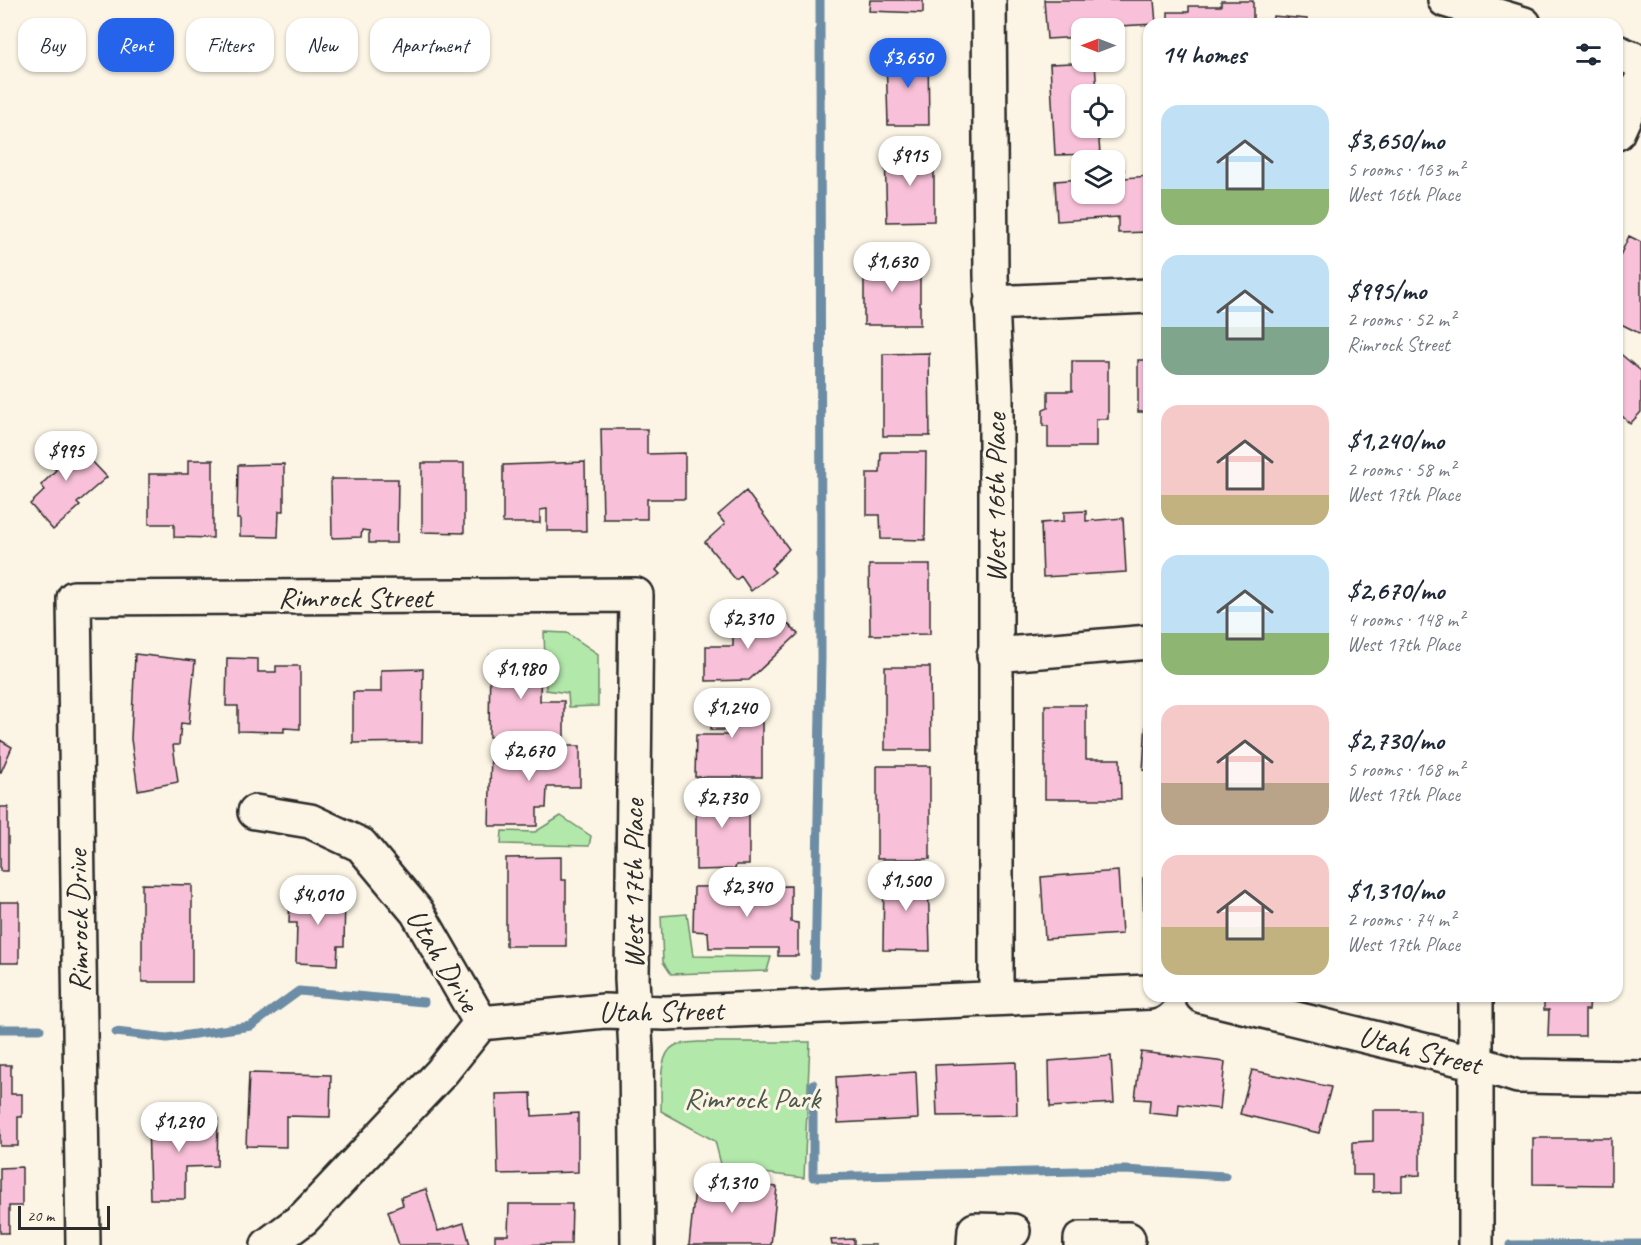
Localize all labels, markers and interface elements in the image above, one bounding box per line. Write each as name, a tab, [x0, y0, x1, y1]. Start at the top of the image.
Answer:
chip: Buy	[18, 18, 86, 72]
chip: Rent	[98, 18, 174, 72]
chip: Filters	[186, 18, 274, 72]
chip: New	[286, 18, 358, 72]
chip: Apartment	[370, 18, 490, 72]
north arrow	[1071, 18, 1125, 72]
map controls	[1071, 18, 1125, 204]
pin: $3,650	[859, 38, 957, 89]
text: 14 homes	[1161, 38, 1246, 71]
icon: filters	[1572, 38, 1605, 71]
text: $3,650	[883, 45, 933, 70]
button: locate	[1071, 84, 1125, 138]
text: $3,650/mo	[1347, 124, 1444, 157]
icon: home	[1209, 129, 1281, 201]
pin: $915	[874, 136, 946, 187]
text: $915	[892, 143, 928, 168]
button: layers	[1071, 150, 1125, 204]
text: 5 rooms · 163 m²	[1347, 157, 1464, 182]
text: West 16th Place	[1347, 182, 1460, 207]
pin: $1,630	[843, 242, 941, 293]
text: $1,630	[867, 249, 917, 274]
text: $995/mo	[1347, 274, 1426, 307]
icon: home	[1209, 279, 1281, 351]
text: 2 rooms · 52 m²	[1347, 307, 1455, 332]
text: Rimrock Street	[1347, 332, 1450, 357]
street label: West 16th Place	[976, 411, 1014, 583]
text: $1,240/mo	[1347, 424, 1444, 457]
icon: home	[1209, 429, 1281, 501]
pin: $995	[30, 431, 102, 482]
text: $995	[48, 438, 84, 463]
text: 2 rooms · 58 m²	[1347, 457, 1455, 482]
text: West 17th Place	[1347, 482, 1460, 507]
text: $2,670/mo	[1347, 574, 1444, 607]
street label: Rimrock Street	[278, 578, 435, 616]
icon: home	[1209, 579, 1281, 651]
pin: $2,310	[699, 599, 797, 650]
text: $2,310	[724, 606, 772, 631]
text: 4 rooms · 148 m²	[1347, 607, 1464, 632]
text: West 17th Place	[1347, 632, 1460, 657]
pin: $1,980	[472, 649, 570, 700]
text: $1,980	[497, 656, 545, 681]
pin: $1,240	[683, 688, 781, 739]
text: $1,240	[708, 695, 756, 720]
text: $2,730/mo	[1347, 724, 1444, 757]
icon: home	[1209, 729, 1281, 801]
pin: $2,670	[480, 731, 578, 782]
text: $2,670	[504, 738, 554, 763]
text: 5 rooms · 168 m²	[1347, 757, 1464, 782]
pin: $2,730	[673, 778, 771, 829]
text: West 17th Place	[1347, 782, 1460, 807]
text: $2,730	[698, 785, 746, 810]
street label: West 17th Place	[614, 797, 652, 969]
street label: Rimrock Drive	[58, 847, 98, 993]
pin: $1,500	[857, 861, 955, 912]
pin: $2,340	[698, 867, 796, 918]
text: $1,500	[882, 868, 930, 893]
text: $2,340	[723, 874, 771, 899]
text: $1,310/mo	[1347, 874, 1444, 907]
pin: $4,010	[269, 875, 367, 926]
icon: home	[1209, 879, 1281, 951]
text: $4,010	[294, 882, 342, 907]
street label: Utah Drive	[398, 902, 490, 1020]
text: 2 rooms · 74 m²	[1347, 907, 1455, 932]
text: West 17th Place	[1347, 932, 1460, 957]
street label: Utah Street	[598, 991, 727, 1031]
street label: Utah Street	[1355, 1016, 1488, 1084]
park label: Rimrock Park	[684, 1079, 822, 1117]
pin: $1,290	[130, 1102, 228, 1153]
text: $1,290	[155, 1109, 203, 1134]
pin: $1,310	[683, 1163, 781, 1214]
text: $1,310	[708, 1170, 756, 1195]
scale bar	[18, 1203, 110, 1230]
text: 20 m	[27, 1206, 54, 1226]

